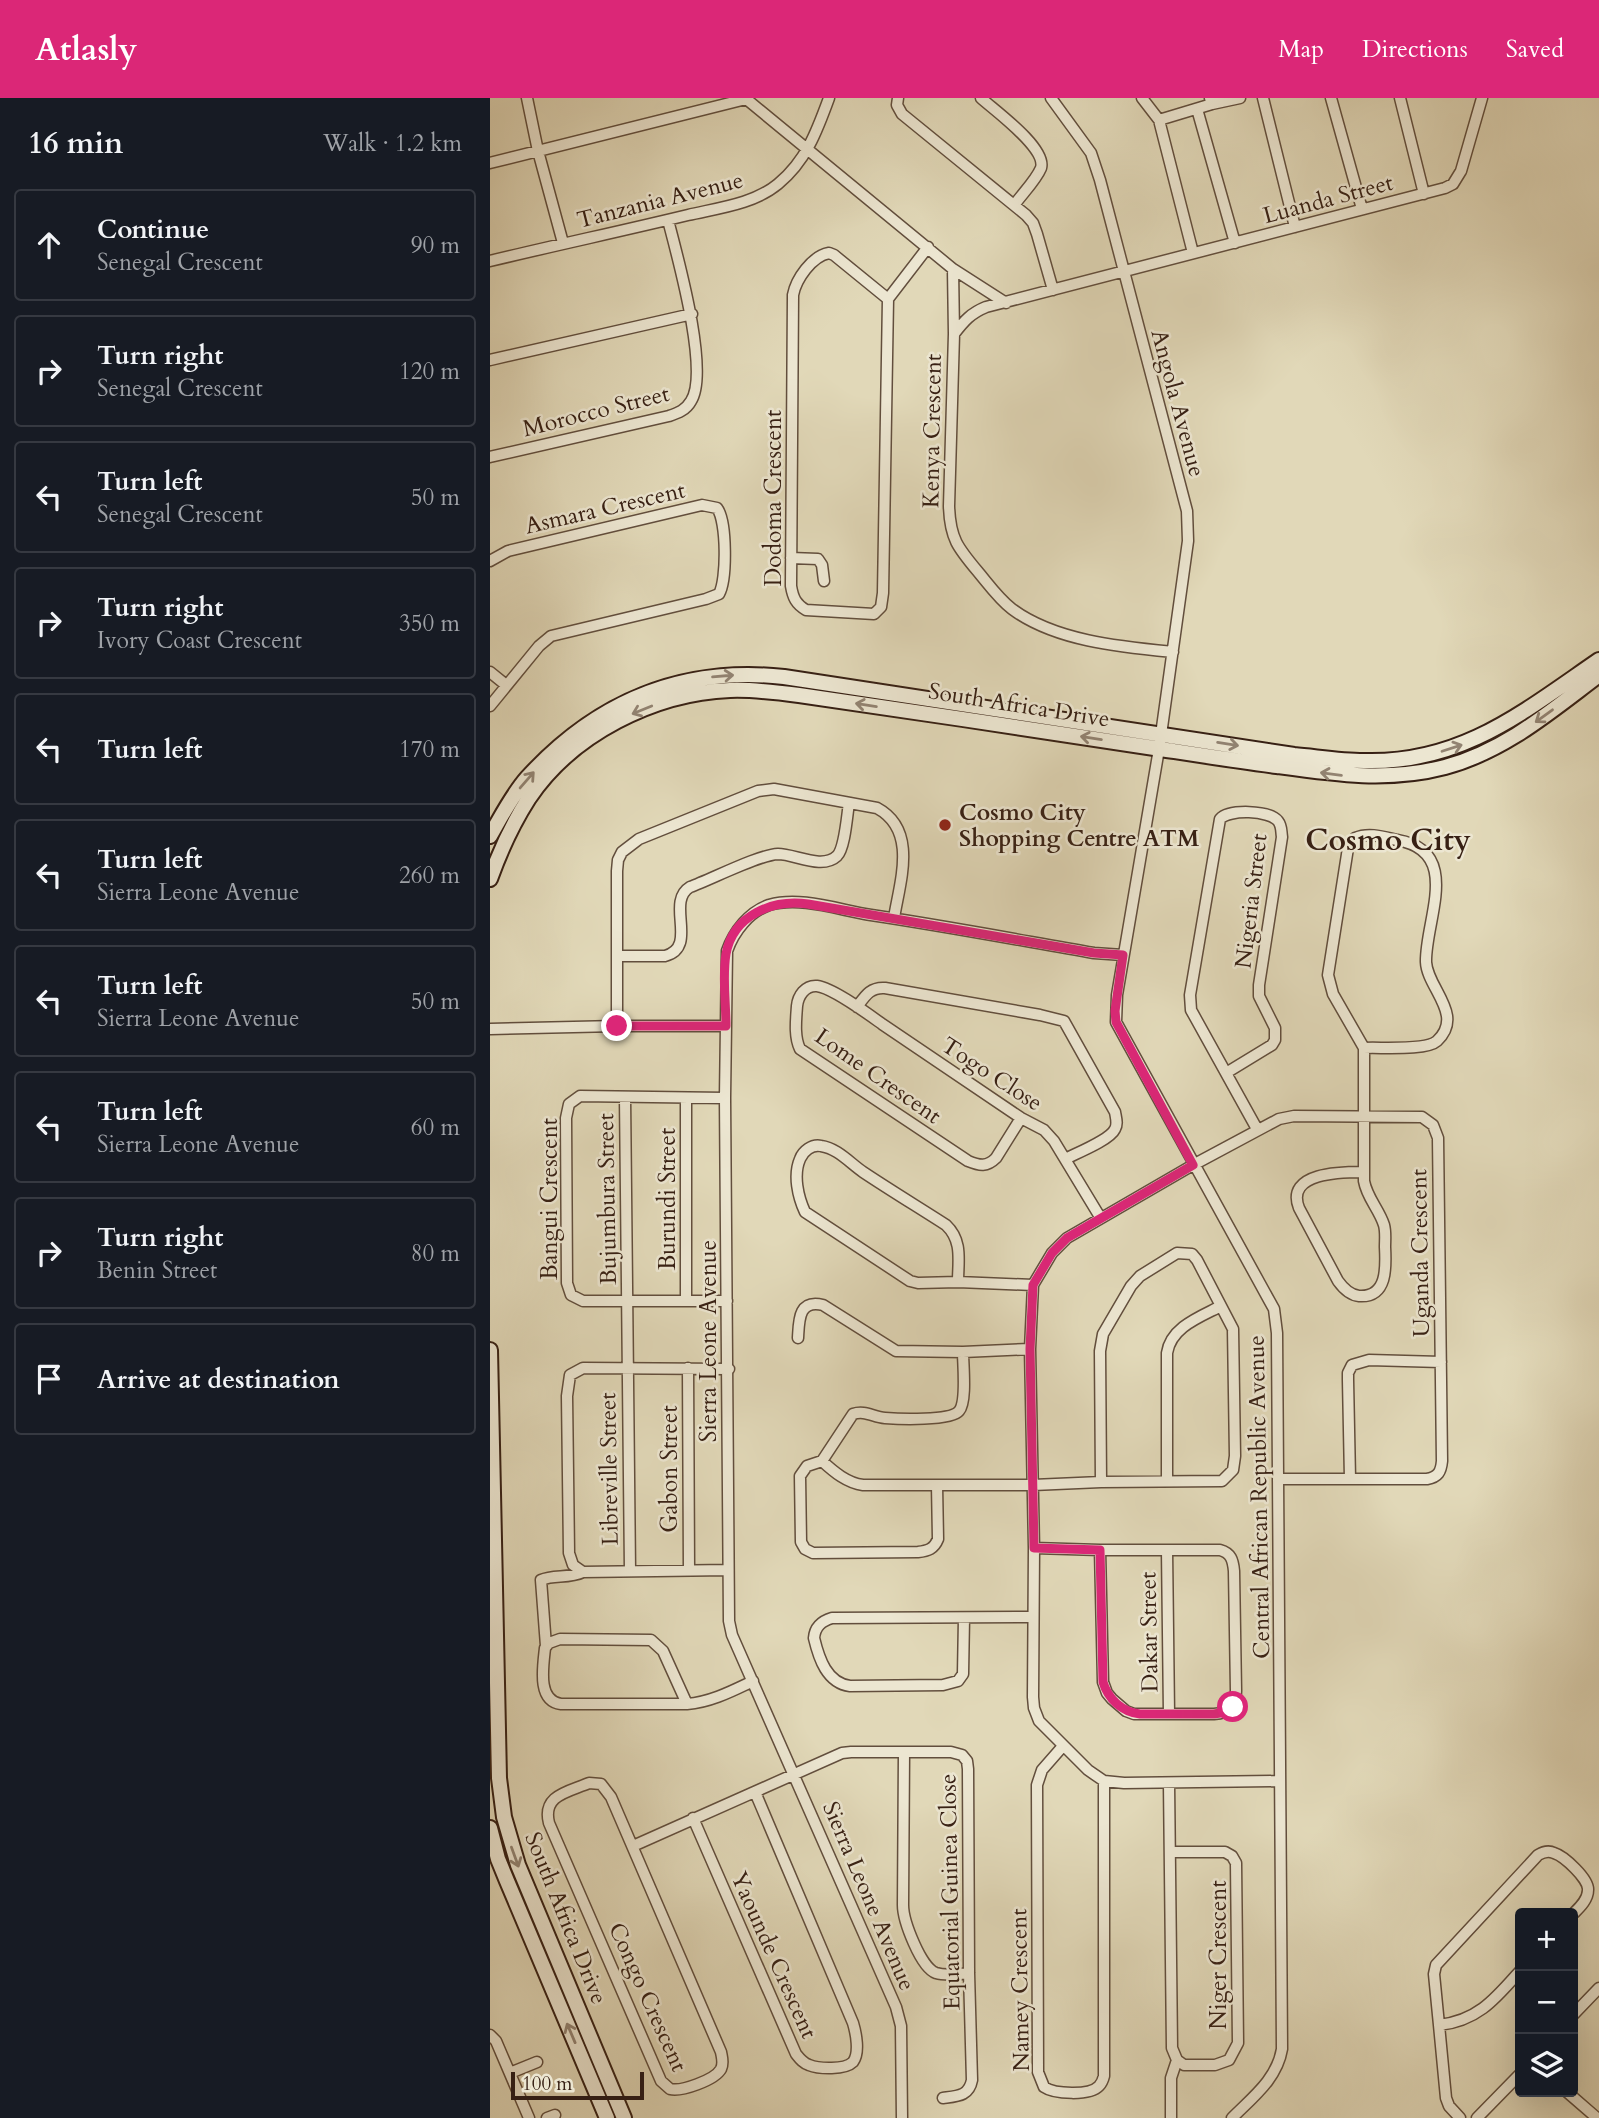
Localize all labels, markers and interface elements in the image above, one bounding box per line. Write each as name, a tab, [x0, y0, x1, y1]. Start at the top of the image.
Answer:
text: Atlasly	[35, 27, 137, 72]
text: Map	[1278, 33, 1324, 66]
text: Directions	[1362, 33, 1468, 66]
text: Saved	[1506, 33, 1564, 66]
text: 16 min	[28, 123, 123, 164]
text: Walk · 1.2 km	[323, 128, 462, 159]
street label: Tanzania Avenue	[574, 164, 746, 236]
street label: Luanda Street	[1260, 167, 1396, 231]
text: Continue	[97, 212, 209, 247]
icon: ahead	[30, 226, 68, 264]
text: 90 m	[411, 230, 460, 261]
text: Senegal Crescent	[97, 247, 263, 278]
street label: Angola Avenue	[1143, 326, 1213, 480]
text: Turn right	[97, 338, 224, 373]
icon: right	[30, 352, 68, 390]
street label: Kenya Crescent	[915, 354, 949, 508]
text: 120 m	[399, 356, 460, 387]
text: Senegal Crescent	[97, 373, 263, 404]
street label: Morocco Street	[520, 378, 672, 444]
street label: Dodoma Crescent	[758, 410, 789, 586]
text: Turn left	[97, 464, 202, 499]
street label: Asmara Crescent	[522, 475, 688, 541]
icon: left	[30, 478, 68, 516]
text: 50 m	[411, 482, 460, 513]
text: Senegal Crescent	[97, 499, 263, 530]
text: Turn right	[97, 590, 224, 625]
icon: right	[30, 604, 68, 642]
text: 350 m	[399, 608, 460, 639]
text: Ivory Coast Crescent	[97, 625, 302, 656]
one-way arrow	[711, 669, 733, 682]
street label: South Africa Drive	[926, 675, 1112, 735]
one-way arrow	[855, 698, 878, 711]
one-way arrow	[632, 704, 654, 717]
one-way arrow	[1536, 708, 1554, 723]
icon: left	[30, 730, 68, 768]
text: Turn left	[97, 732, 202, 767]
one-way arrow	[1080, 732, 1103, 745]
text: 170 m	[399, 734, 460, 765]
one-way arrow	[1216, 738, 1238, 751]
one-way arrow	[1441, 741, 1463, 753]
one-way arrow	[1320, 767, 1343, 780]
one-way arrow	[519, 771, 535, 789]
place label: Cosmo City Shopping Centre ATM	[959, 797, 1199, 854]
marker: Cosmo City Shopping Centre ATM	[937, 817, 953, 833]
district label: Cosmo City	[1305, 820, 1471, 861]
street label: Nigeria Street	[1227, 832, 1275, 970]
text: Turn left	[97, 842, 202, 877]
icon: left	[30, 856, 68, 894]
text: 260 m	[399, 860, 460, 891]
text: Sierra Leone Avenue	[97, 877, 299, 908]
text: Turn left	[97, 968, 202, 1003]
icon: left	[30, 982, 68, 1020]
text: 50 m	[411, 986, 460, 1017]
text: Sierra Leone Avenue	[97, 1003, 299, 1034]
route end	[601, 1010, 632, 1041]
street label: Lome Crescent	[809, 1021, 947, 1131]
street label: Togo Close	[935, 1030, 1049, 1118]
text: Turn left	[97, 1094, 202, 1129]
icon: left	[30, 1108, 68, 1146]
text: 60 m	[411, 1112, 460, 1143]
street label: Bujumbura Street	[590, 1113, 624, 1285]
street label: Bangui Crescent	[534, 1118, 565, 1280]
street label: Burundi Street	[652, 1128, 683, 1270]
text: Sierra Leone Avenue	[97, 1129, 299, 1160]
street label: Uganda Crescent	[1403, 1169, 1437, 1337]
text: Turn right	[97, 1220, 224, 1255]
icon: right	[30, 1234, 68, 1272]
text: 80 m	[411, 1238, 460, 1269]
street label: Sierra Leone Avenue	[693, 1240, 724, 1442]
text: Benin Street	[97, 1255, 217, 1286]
street label: Central African Republic Avenue	[1241, 1335, 1277, 1659]
icon: arrive	[30, 1360, 68, 1398]
text: Arrive at destination	[97, 1362, 340, 1397]
street label: Libreville Street	[592, 1392, 626, 1546]
street label: Gabon Street	[654, 1405, 685, 1533]
street label: Dakar Street	[1132, 1571, 1166, 1693]
route start	[1217, 1691, 1248, 1722]
street label: Equatorial Guinea Close	[932, 1773, 968, 2011]
street label: Sierra Leone Avenue	[815, 1797, 923, 1995]
street label: South Africa Drive	[517, 1827, 615, 2009]
one-way arrow	[510, 1845, 522, 1867]
street label: Yaounde Crescent	[723, 1867, 825, 2043]
street label: Niger Crescent	[1203, 1880, 1234, 2030]
street label: Namey Crescent	[1003, 1908, 1037, 2072]
map controls	[1515, 1908, 1578, 2097]
button: +	[1515, 1908, 1578, 1971]
street label: Congo Crescent	[601, 1918, 695, 2076]
button: −	[1515, 1971, 1578, 2034]
one-way arrow	[563, 2022, 576, 2044]
button: layers	[1515, 2034, 1578, 2097]
scale bar	[511, 2069, 644, 2101]
text: 100 m	[522, 2071, 572, 2097]

